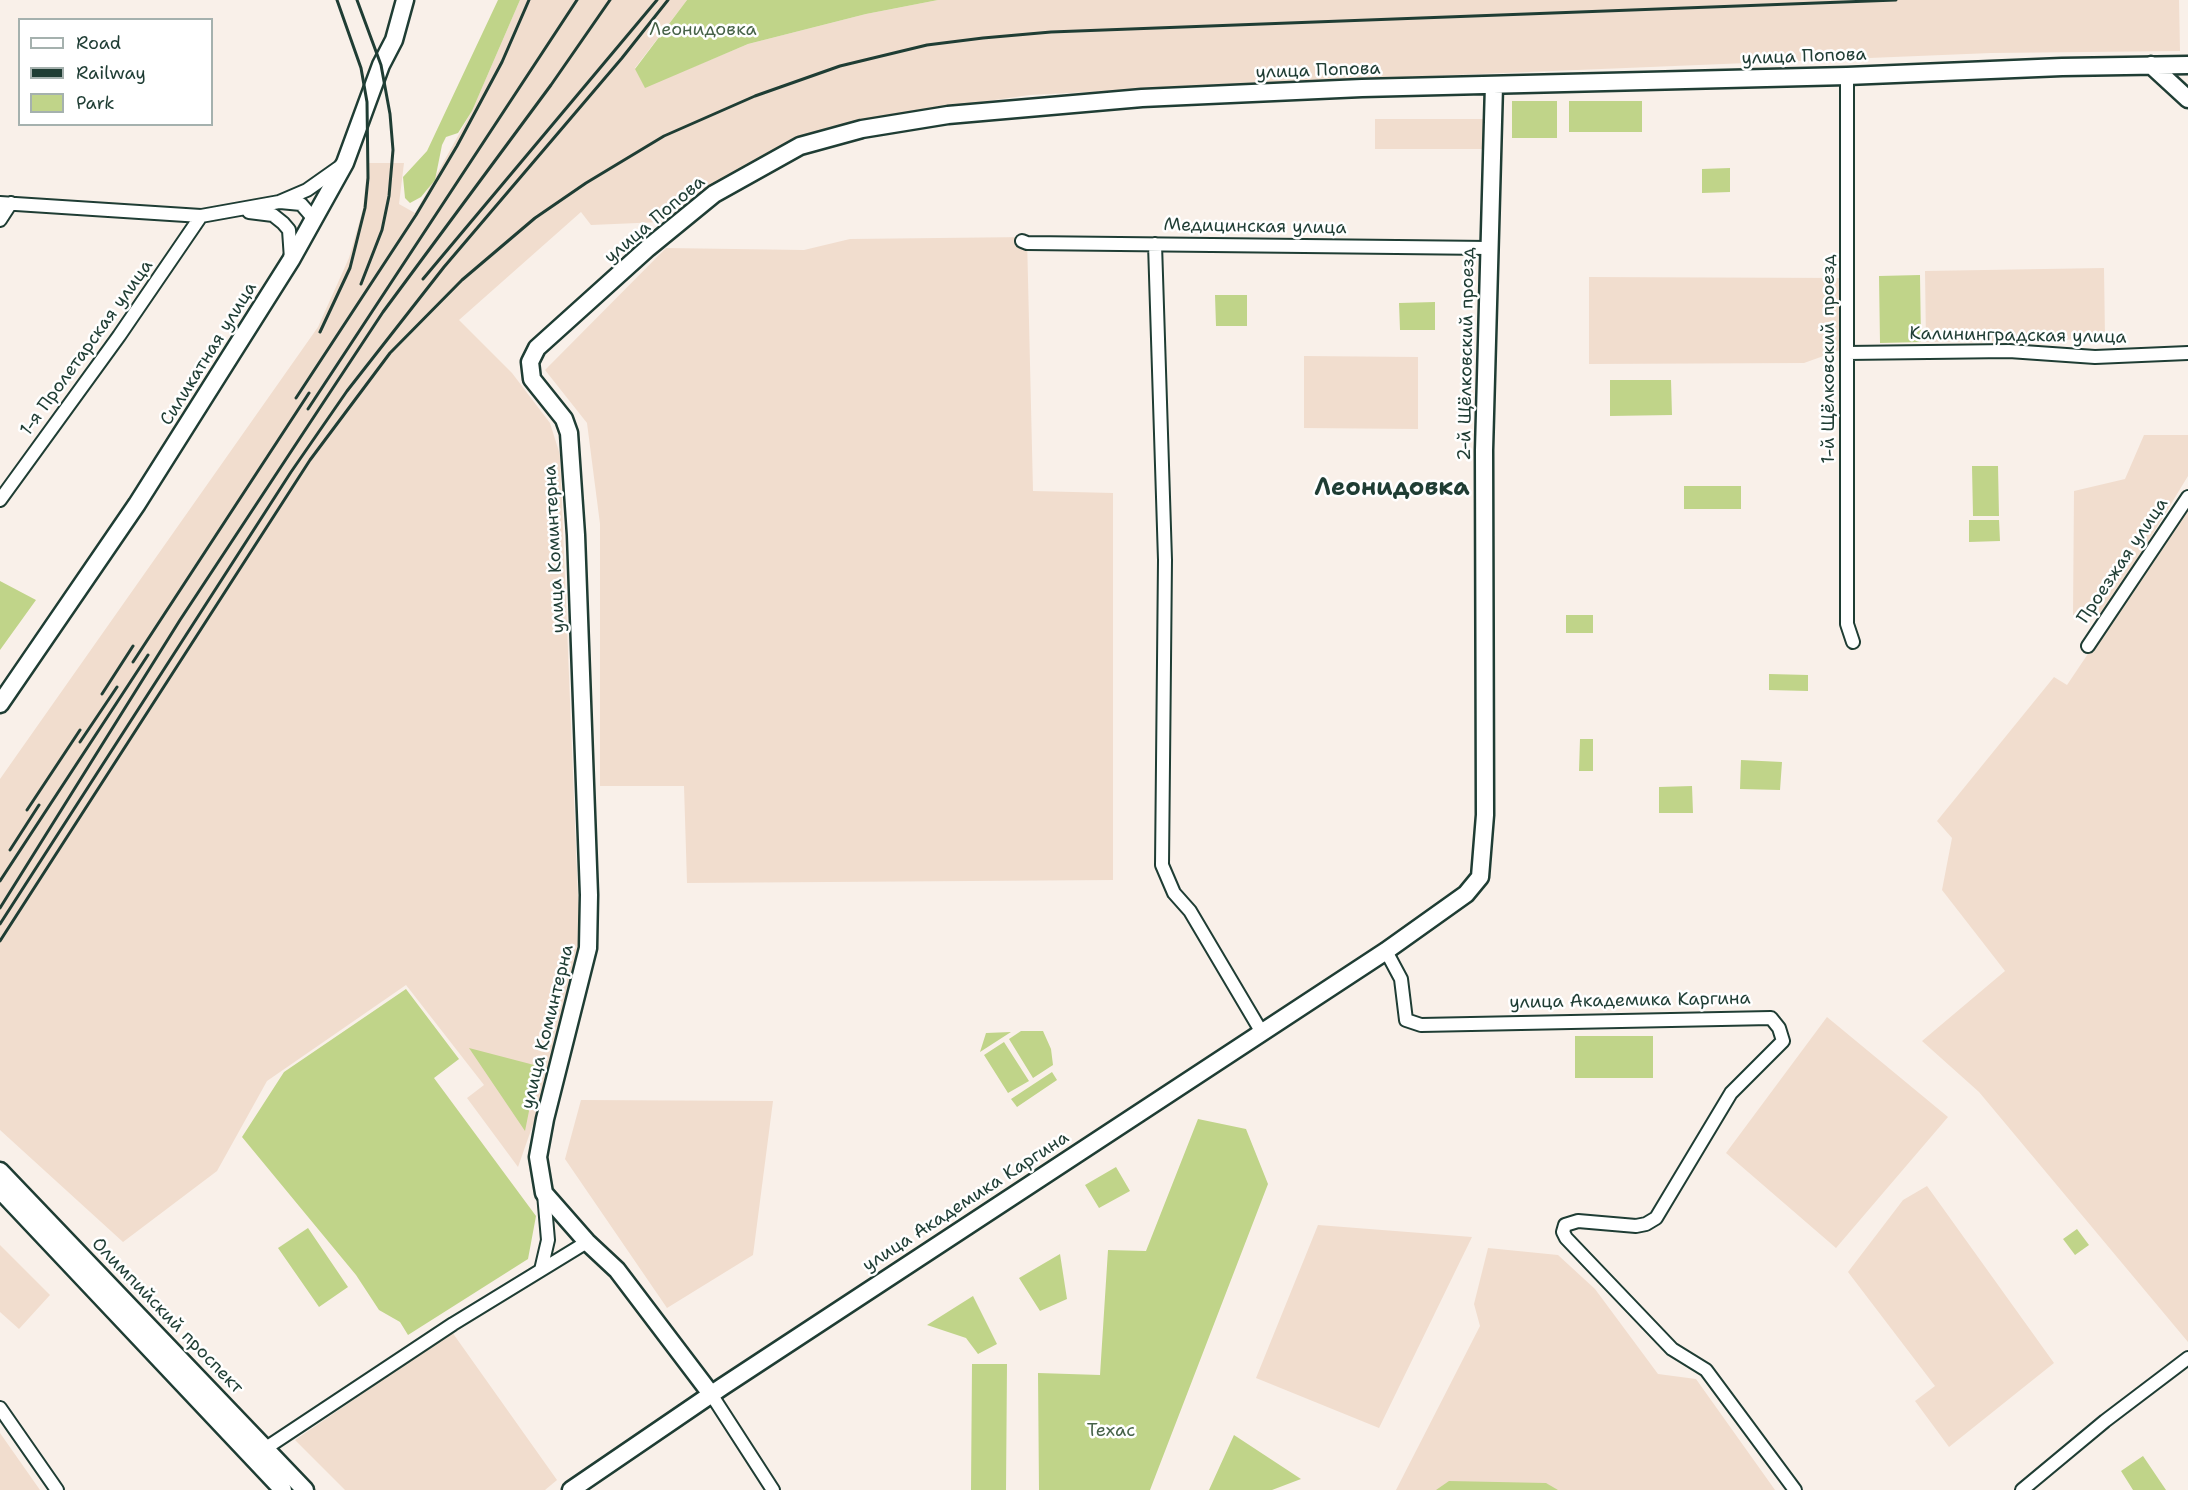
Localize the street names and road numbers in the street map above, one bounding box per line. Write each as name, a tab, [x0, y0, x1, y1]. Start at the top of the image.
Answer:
street label: улица Попова	[1741, 44, 1867, 70]
street label: улица Попова	[1255, 58, 1381, 84]
street label: улица Попова	[600, 172, 710, 268]
street label: Медицинская улица	[1163, 215, 1347, 239]
street label: 2-й Щёлковский проезд	[1454, 247, 1480, 461]
street label: 1-й Щёлковский проезд	[1818, 254, 1840, 464]
street label: 1-я Пролетарская улица	[16, 256, 158, 440]
street label: Силикатная улица	[156, 278, 262, 430]
street label: Калининградская улица	[1909, 323, 2127, 349]
street label: улица Коминтерна	[540, 464, 570, 634]
street label: Проезжая улица	[2073, 494, 2173, 628]
street label: улица Коминтерна	[517, 942, 579, 1112]
street label: улица Академика Каргина	[1509, 988, 1751, 1014]
street label: улица Академика Каргина	[859, 1127, 1073, 1277]
street label: Олимпийский проспект	[87, 1233, 247, 1399]

